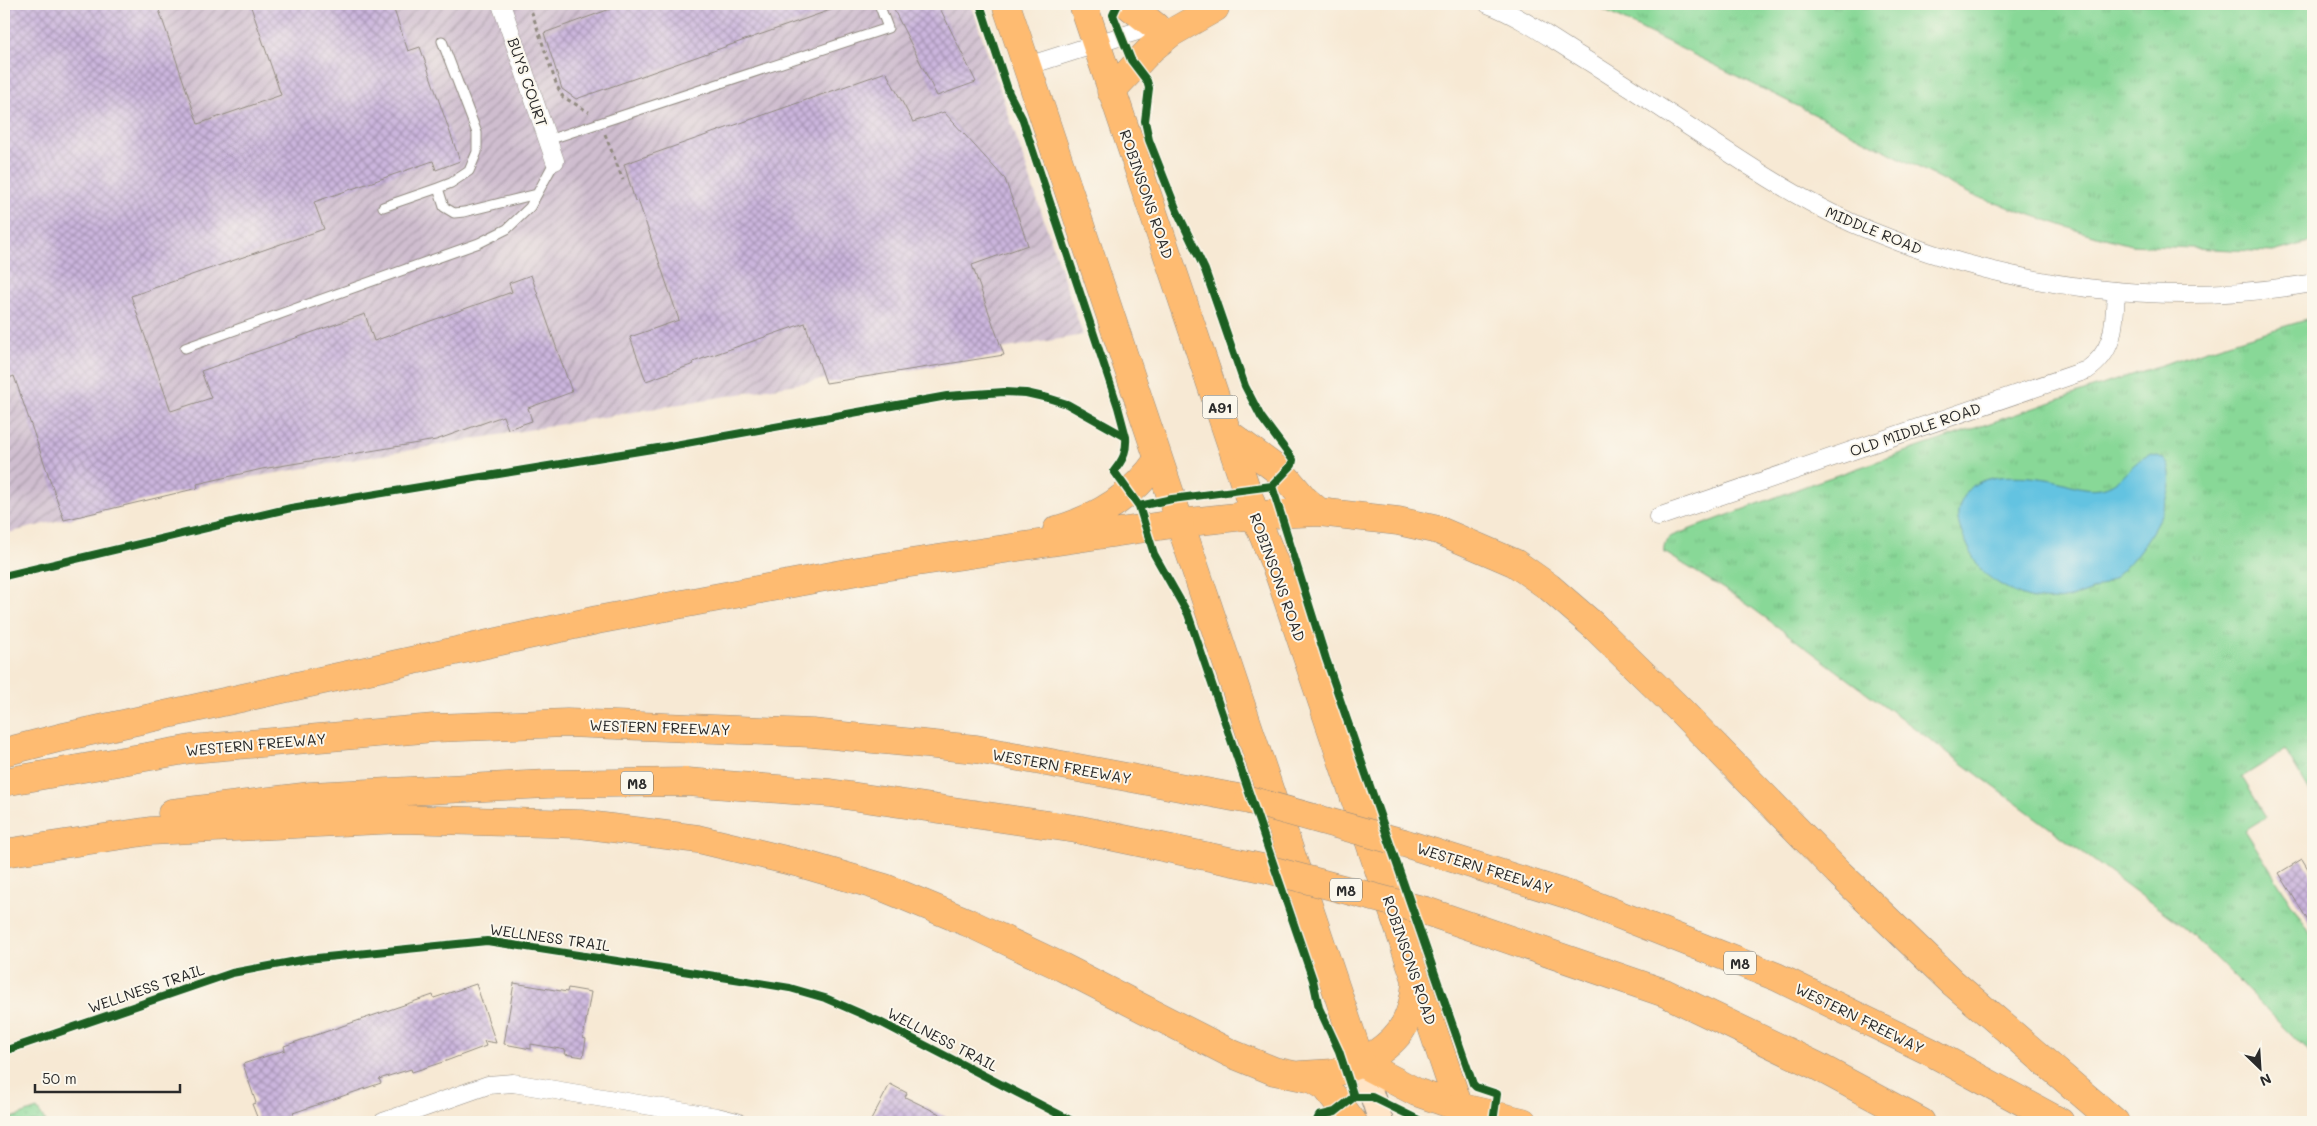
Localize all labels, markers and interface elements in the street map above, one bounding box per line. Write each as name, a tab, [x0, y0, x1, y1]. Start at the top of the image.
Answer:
street label: BUYS COURT	[503, 35, 553, 129]
street label: ROBINSONS ROAD	[1116, 127, 1178, 261]
street label: MIDDLE ROAD	[1823, 202, 1925, 258]
road number: A91	[1202, 396, 1238, 418]
street label: OLD MIDDLE ROAD	[1847, 397, 1983, 461]
street label: ROBINSONS ROAD	[1245, 510, 1311, 644]
street label: WESTERN FREEWAY	[589, 715, 731, 739]
street label: WESTERN FREEWAY	[185, 728, 327, 760]
street label: WESTERN FREEWAY	[991, 744, 1133, 788]
road number: M8	[621, 771, 653, 794]
street label: WESTERN FREEWAY	[1415, 838, 1555, 898]
road number: M8	[1330, 878, 1362, 902]
street label: ROBINSONS ROAD	[1379, 893, 1441, 1027]
street label: WELLNESS TRAIL	[488, 919, 612, 955]
road number: M8	[1724, 951, 1756, 974]
street label: WELLNESS TRAIL	[85, 959, 207, 1017]
street label: WESTERN FREEWAY	[1792, 978, 1928, 1058]
street label: WELLNESS TRAIL	[884, 1002, 1002, 1076]
north arrow	[2234, 1044, 2284, 1094]
scale bar	[35, 1061, 180, 1093]
text: 50 m	[42, 1068, 77, 1088]
text: N	[2257, 1069, 2275, 1091]

